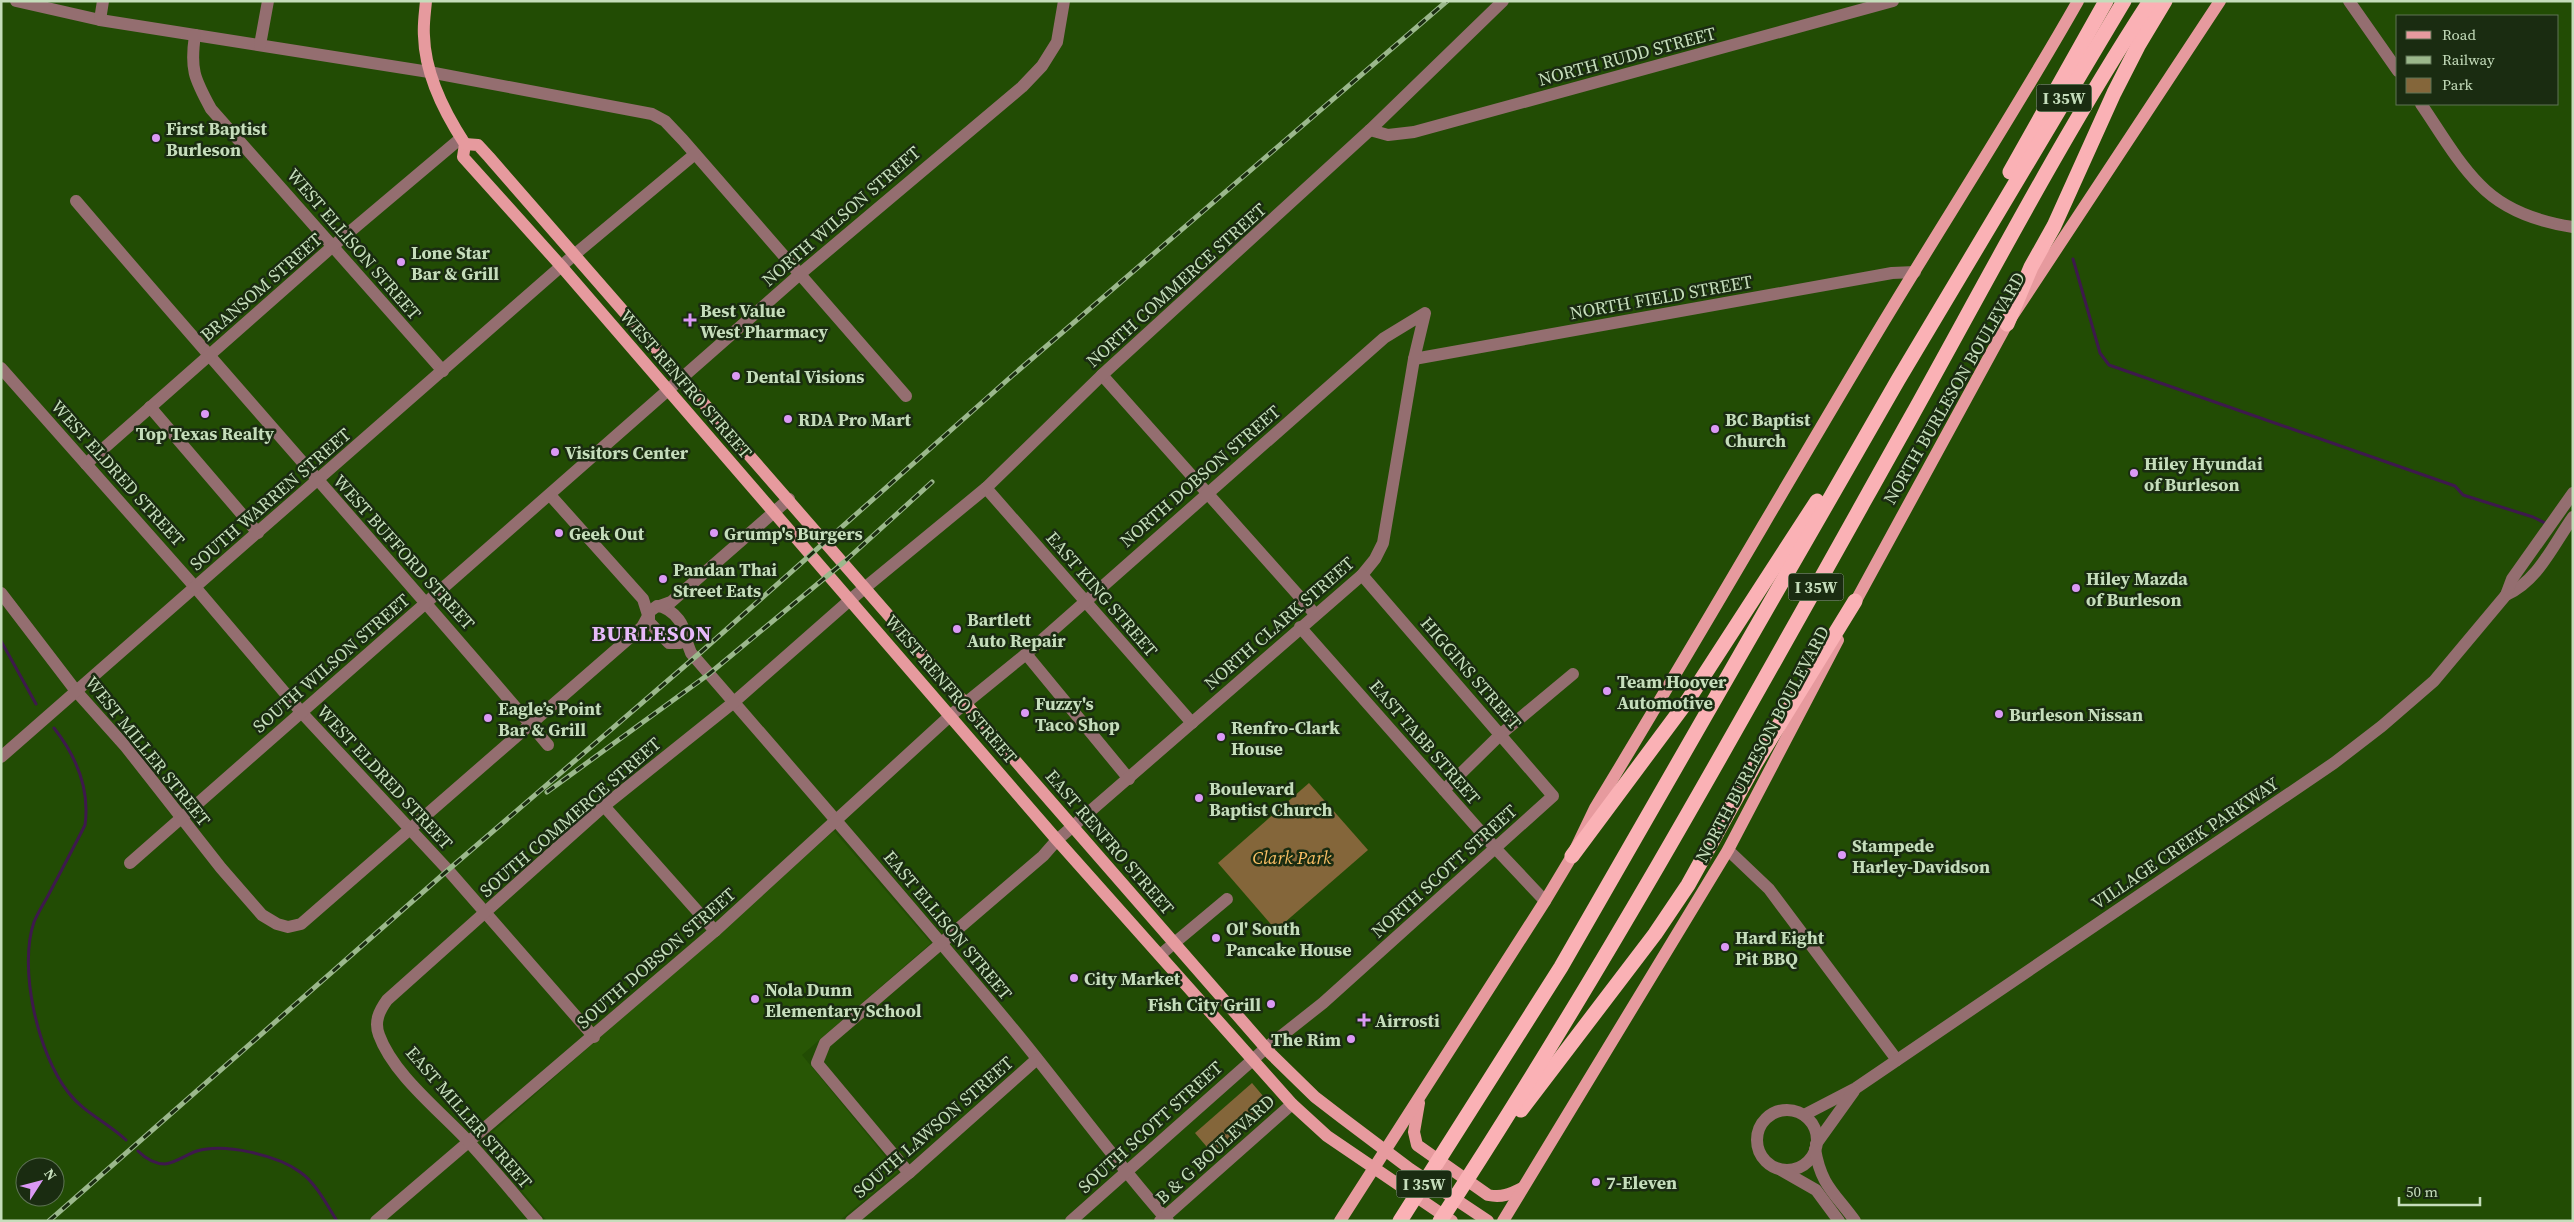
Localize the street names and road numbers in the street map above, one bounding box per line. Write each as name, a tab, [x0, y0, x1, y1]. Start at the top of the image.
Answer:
street label: NORTH RUDD STREET	[1535, 20, 1719, 92]
road number: I 35W	[2036, 85, 2092, 112]
street label: NORTH WILSON STREET	[756, 140, 926, 292]
street label: WEST ELLISON STREET	[281, 163, 427, 325]
street label: NORTH COMMERCE STREET	[1080, 197, 1272, 373]
street label: BRANSOM STREET	[195, 227, 327, 347]
street label: NORTH BURLESON BOULEVARD	[1877, 267, 2031, 509]
street label: NORTH FIELD STREET	[1568, 269, 1754, 325]
street label: WEST RENFRO STREET	[614, 304, 758, 464]
street label: WEST ELDRED STREET	[45, 394, 191, 552]
street label: NORTH DOBSON STREET	[1114, 399, 1286, 553]
street label: SOUTH WARREN STREET	[184, 422, 356, 576]
street label: WEST BUFFORD STREET	[327, 469, 481, 635]
street label: EAST KING STREET	[1040, 526, 1164, 662]
street label: NORTH CLARK STREET	[1199, 551, 1360, 695]
road number: I 35W	[1788, 574, 1844, 600]
street label: SOUTH WILSON STREET	[247, 588, 415, 738]
street label: WEST RENFRO STREET	[879, 609, 1023, 769]
street label: HIGGINS STREET	[1415, 611, 1527, 735]
street label: NORTH BURLESON BOULEVARD	[1689, 621, 1835, 867]
street label: WEST MILLER STREET	[80, 671, 217, 831]
street label: EAST TABB STREET	[1364, 674, 1486, 810]
street label: WEST ELDRED STREET	[311, 699, 459, 855]
street label: SOUTH COMMERCE STREET	[474, 731, 666, 903]
street label: EAST RENFRO STREET	[1040, 764, 1180, 920]
street label: VILLAGE CREEK PARKWAY	[2086, 770, 2284, 915]
street label: NORTH SCOTT STREET	[1366, 799, 1523, 943]
street label: EAST ELLISON STREET	[878, 845, 1018, 1005]
street label: SOUTH DOBSON STREET	[571, 882, 741, 1034]
street label: EAST MILLER STREET	[400, 1040, 538, 1194]
street label: SOUTH LAWSON STREET	[848, 1050, 1019, 1204]
street label: SOUTH SCOTT STREET	[1072, 1055, 1228, 1199]
street label: B & G BOULEVARD	[1150, 1089, 1280, 1209]
road number: I 35W	[1396, 1170, 1452, 1198]

